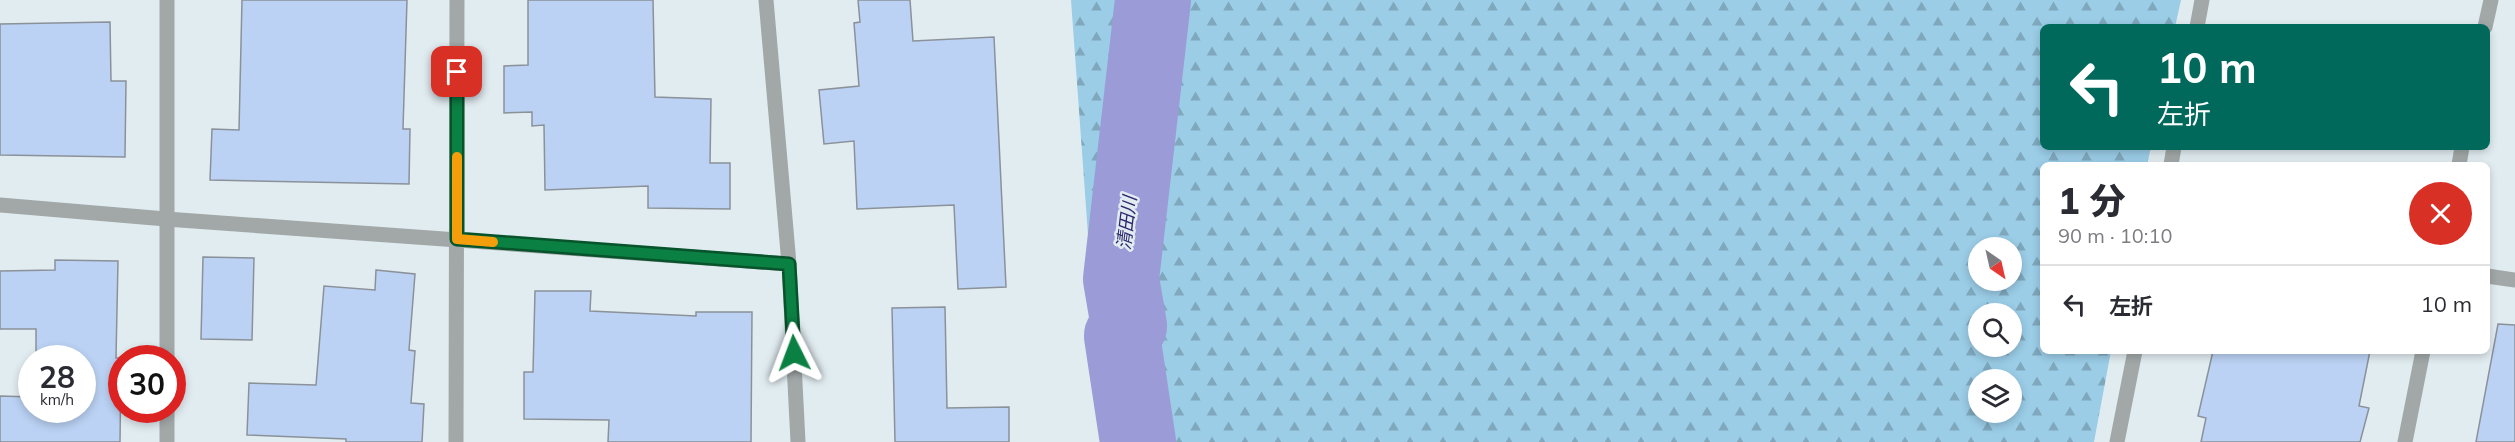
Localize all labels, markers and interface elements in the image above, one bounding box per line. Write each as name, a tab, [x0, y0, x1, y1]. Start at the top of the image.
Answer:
text: 10 m	[2157, 41, 2257, 94]
pin	[431, 46, 482, 97]
icon: left	[2058, 48, 2136, 126]
icon: arrive	[440, 55, 473, 88]
text: 左折	[2157, 97, 2211, 131]
text: 1 分	[2058, 178, 2126, 223]
button: close	[2409, 182, 2472, 245]
water label: 清田川	[1112, 193, 1141, 251]
text: 90 m · 10:10	[2058, 223, 2172, 248]
north arrow	[1968, 237, 2022, 291]
map controls	[1968, 237, 2022, 423]
icon: left	[2058, 288, 2091, 321]
text: 10 m	[2421, 290, 2472, 318]
text: 左折	[2109, 292, 2153, 320]
button: search	[1968, 303, 2022, 357]
position arrow	[762, 321, 826, 385]
speed limit sign: 30	[108, 345, 186, 423]
text: 28	[39, 358, 75, 396]
button: layers	[1968, 369, 2022, 423]
text: km/h	[40, 390, 74, 409]

